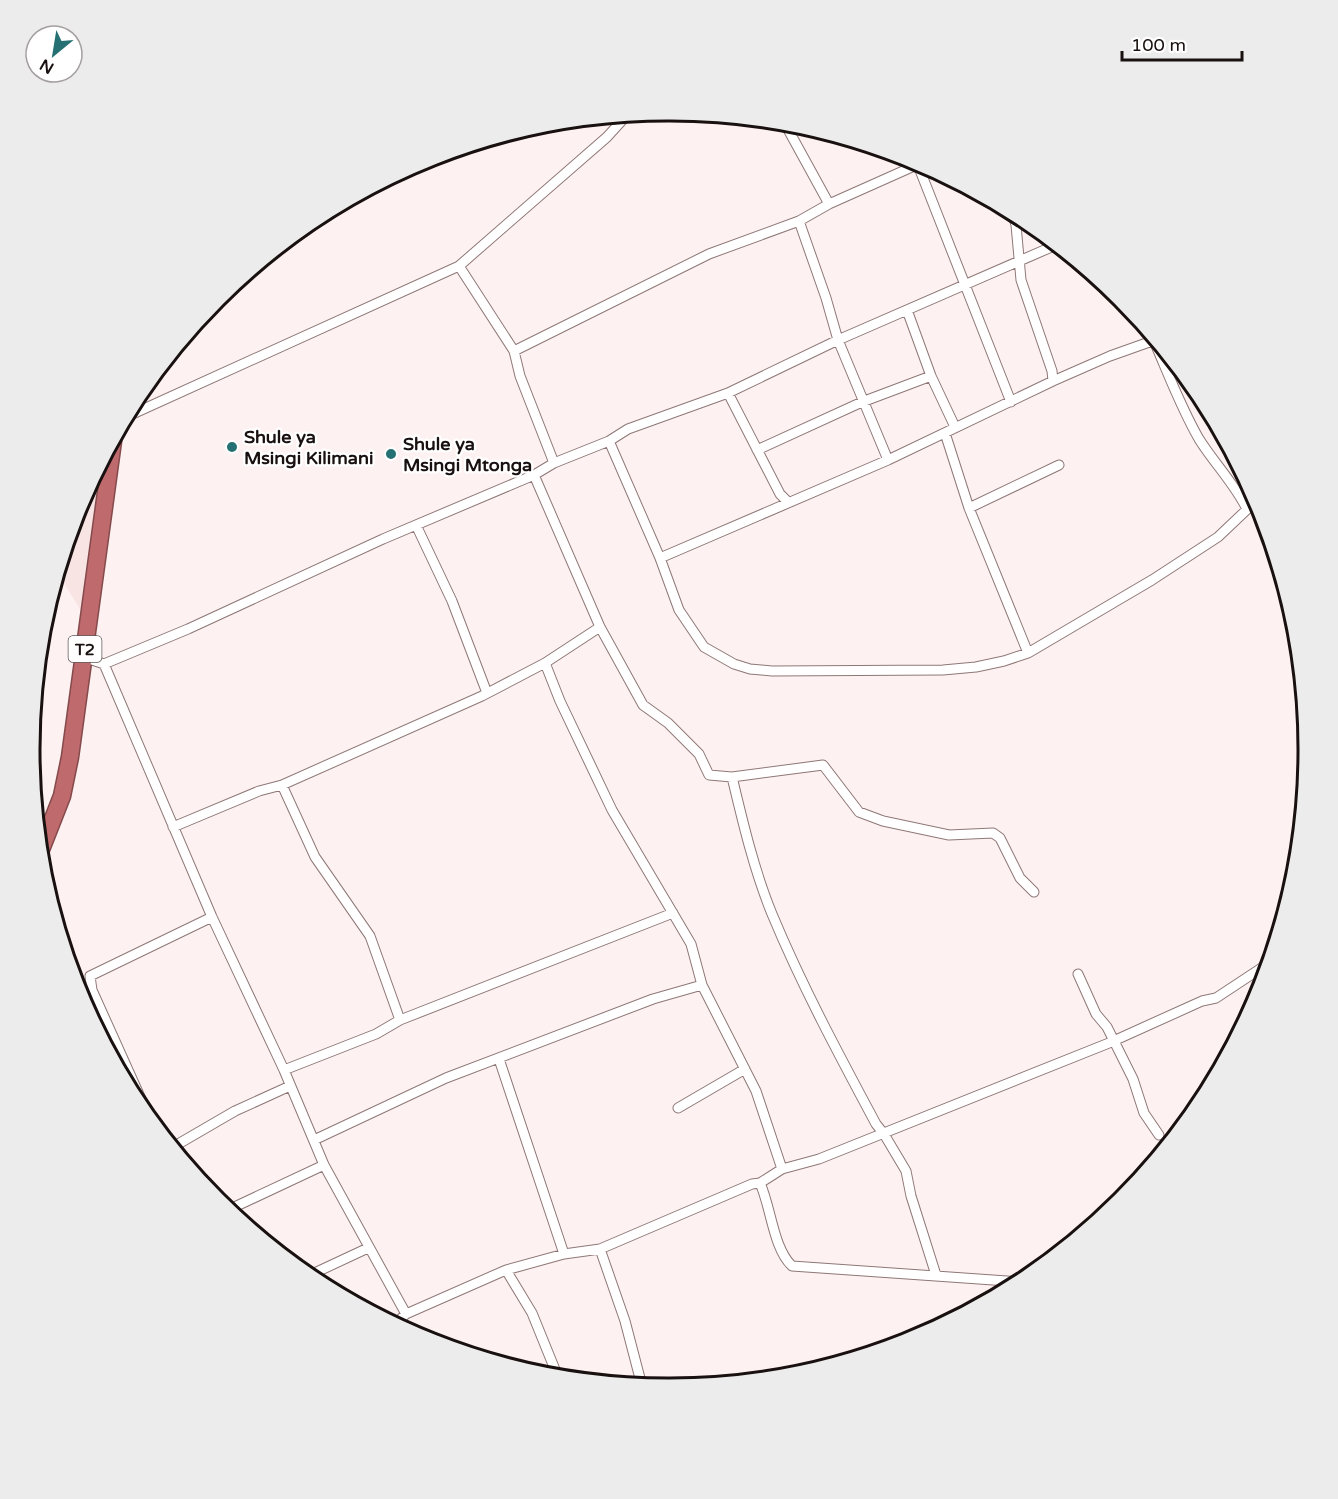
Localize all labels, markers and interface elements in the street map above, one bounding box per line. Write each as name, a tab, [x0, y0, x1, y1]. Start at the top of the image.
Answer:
north arrow	[24, 24, 84, 84]
scale bar	[1122, 24, 1242, 62]
text: 100 m	[1131, 34, 1186, 56]
text: N	[36, 54, 58, 78]
place label: Shule ya Msingi Kilimani	[244, 426, 373, 469]
place label: Shule ya Msingi Mtonga	[403, 433, 532, 476]
marker: Shule ya Msingi Kilimani	[225, 440, 239, 454]
marker: Shule ya Msingi Mtonga	[384, 447, 398, 461]
road number: T2	[68, 636, 101, 662]

